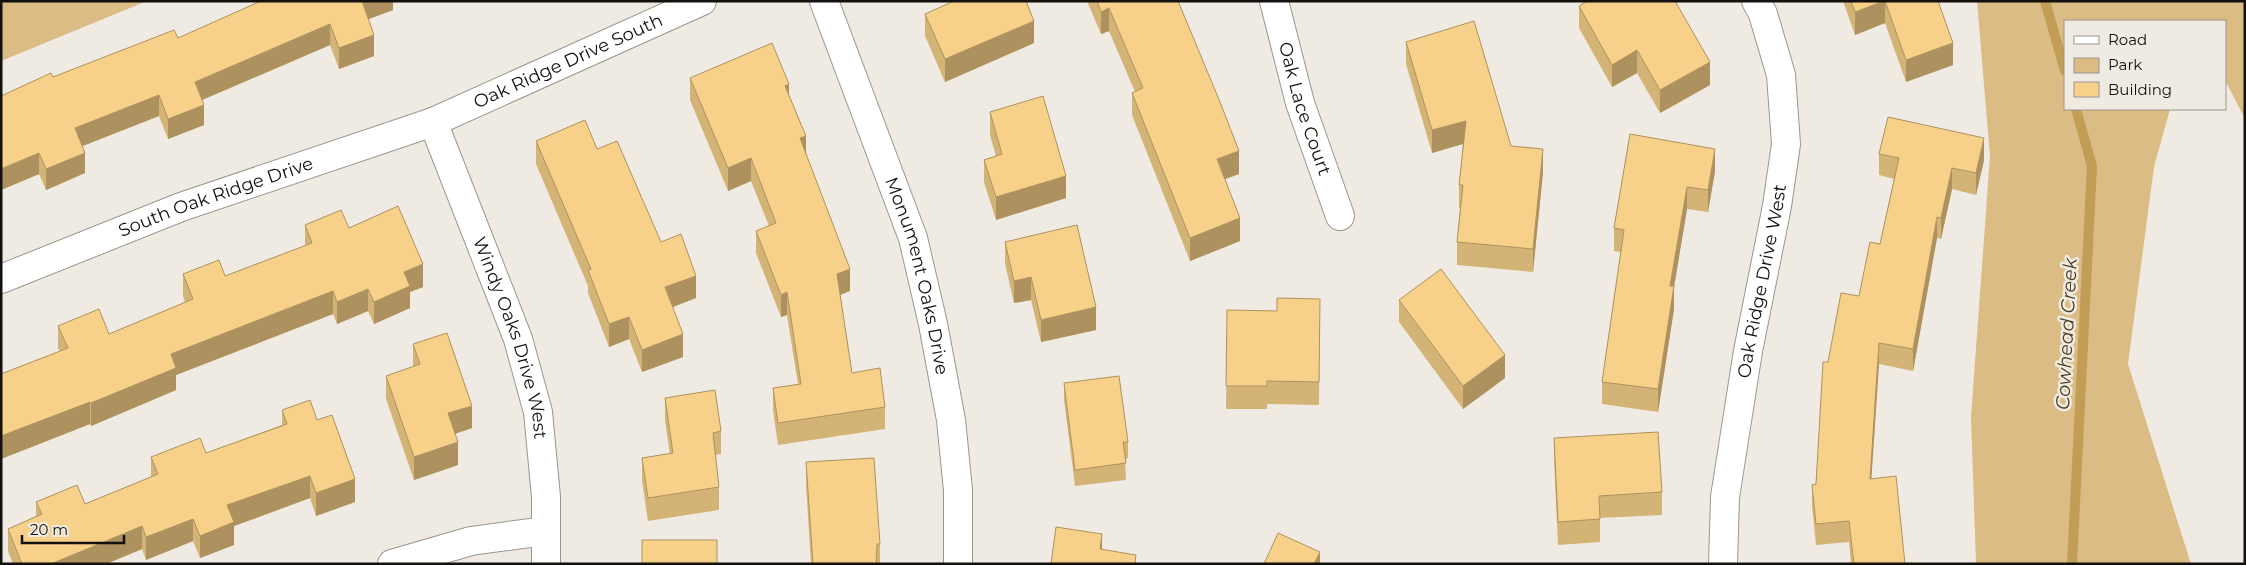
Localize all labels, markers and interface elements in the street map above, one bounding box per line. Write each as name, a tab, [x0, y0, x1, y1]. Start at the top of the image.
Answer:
street label: Oak Ridge Drive South	[470, 9, 666, 113]
legend	[2064, 20, 2226, 110]
text: Road	[2108, 30, 2147, 49]
street label: Oak Lace Court	[1274, 40, 1336, 178]
text: Park	[2108, 55, 2142, 74]
text: Building	[2108, 80, 2172, 99]
street label: South Oak Ridge Drive	[115, 152, 316, 242]
street label: Monument Oaks Drive	[880, 174, 953, 377]
street label: Oak Ridge Drive West	[1733, 183, 1791, 380]
street label: Windy Oaks Drive West	[468, 234, 551, 440]
water label: Cowhead Creek	[2051, 257, 2082, 410]
scale bar	[22, 512, 125, 544]
text: 20 m	[30, 520, 68, 539]

